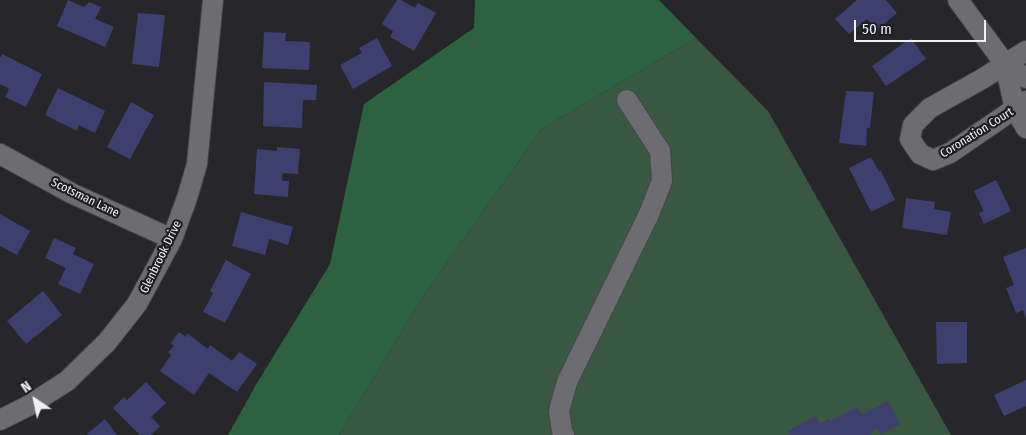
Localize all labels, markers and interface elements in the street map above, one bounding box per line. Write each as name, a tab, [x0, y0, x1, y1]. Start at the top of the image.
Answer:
scale bar	[856, 10, 988, 42]
text: 50 m	[862, 20, 892, 38]
street label: Coronation Court	[938, 105, 1016, 161]
street label: Scotsman Lane	[49, 175, 121, 221]
street label: Glenbrook Drive	[137, 218, 185, 296]
north arrow	[10, 375, 60, 425]
text: N	[18, 378, 35, 397]

